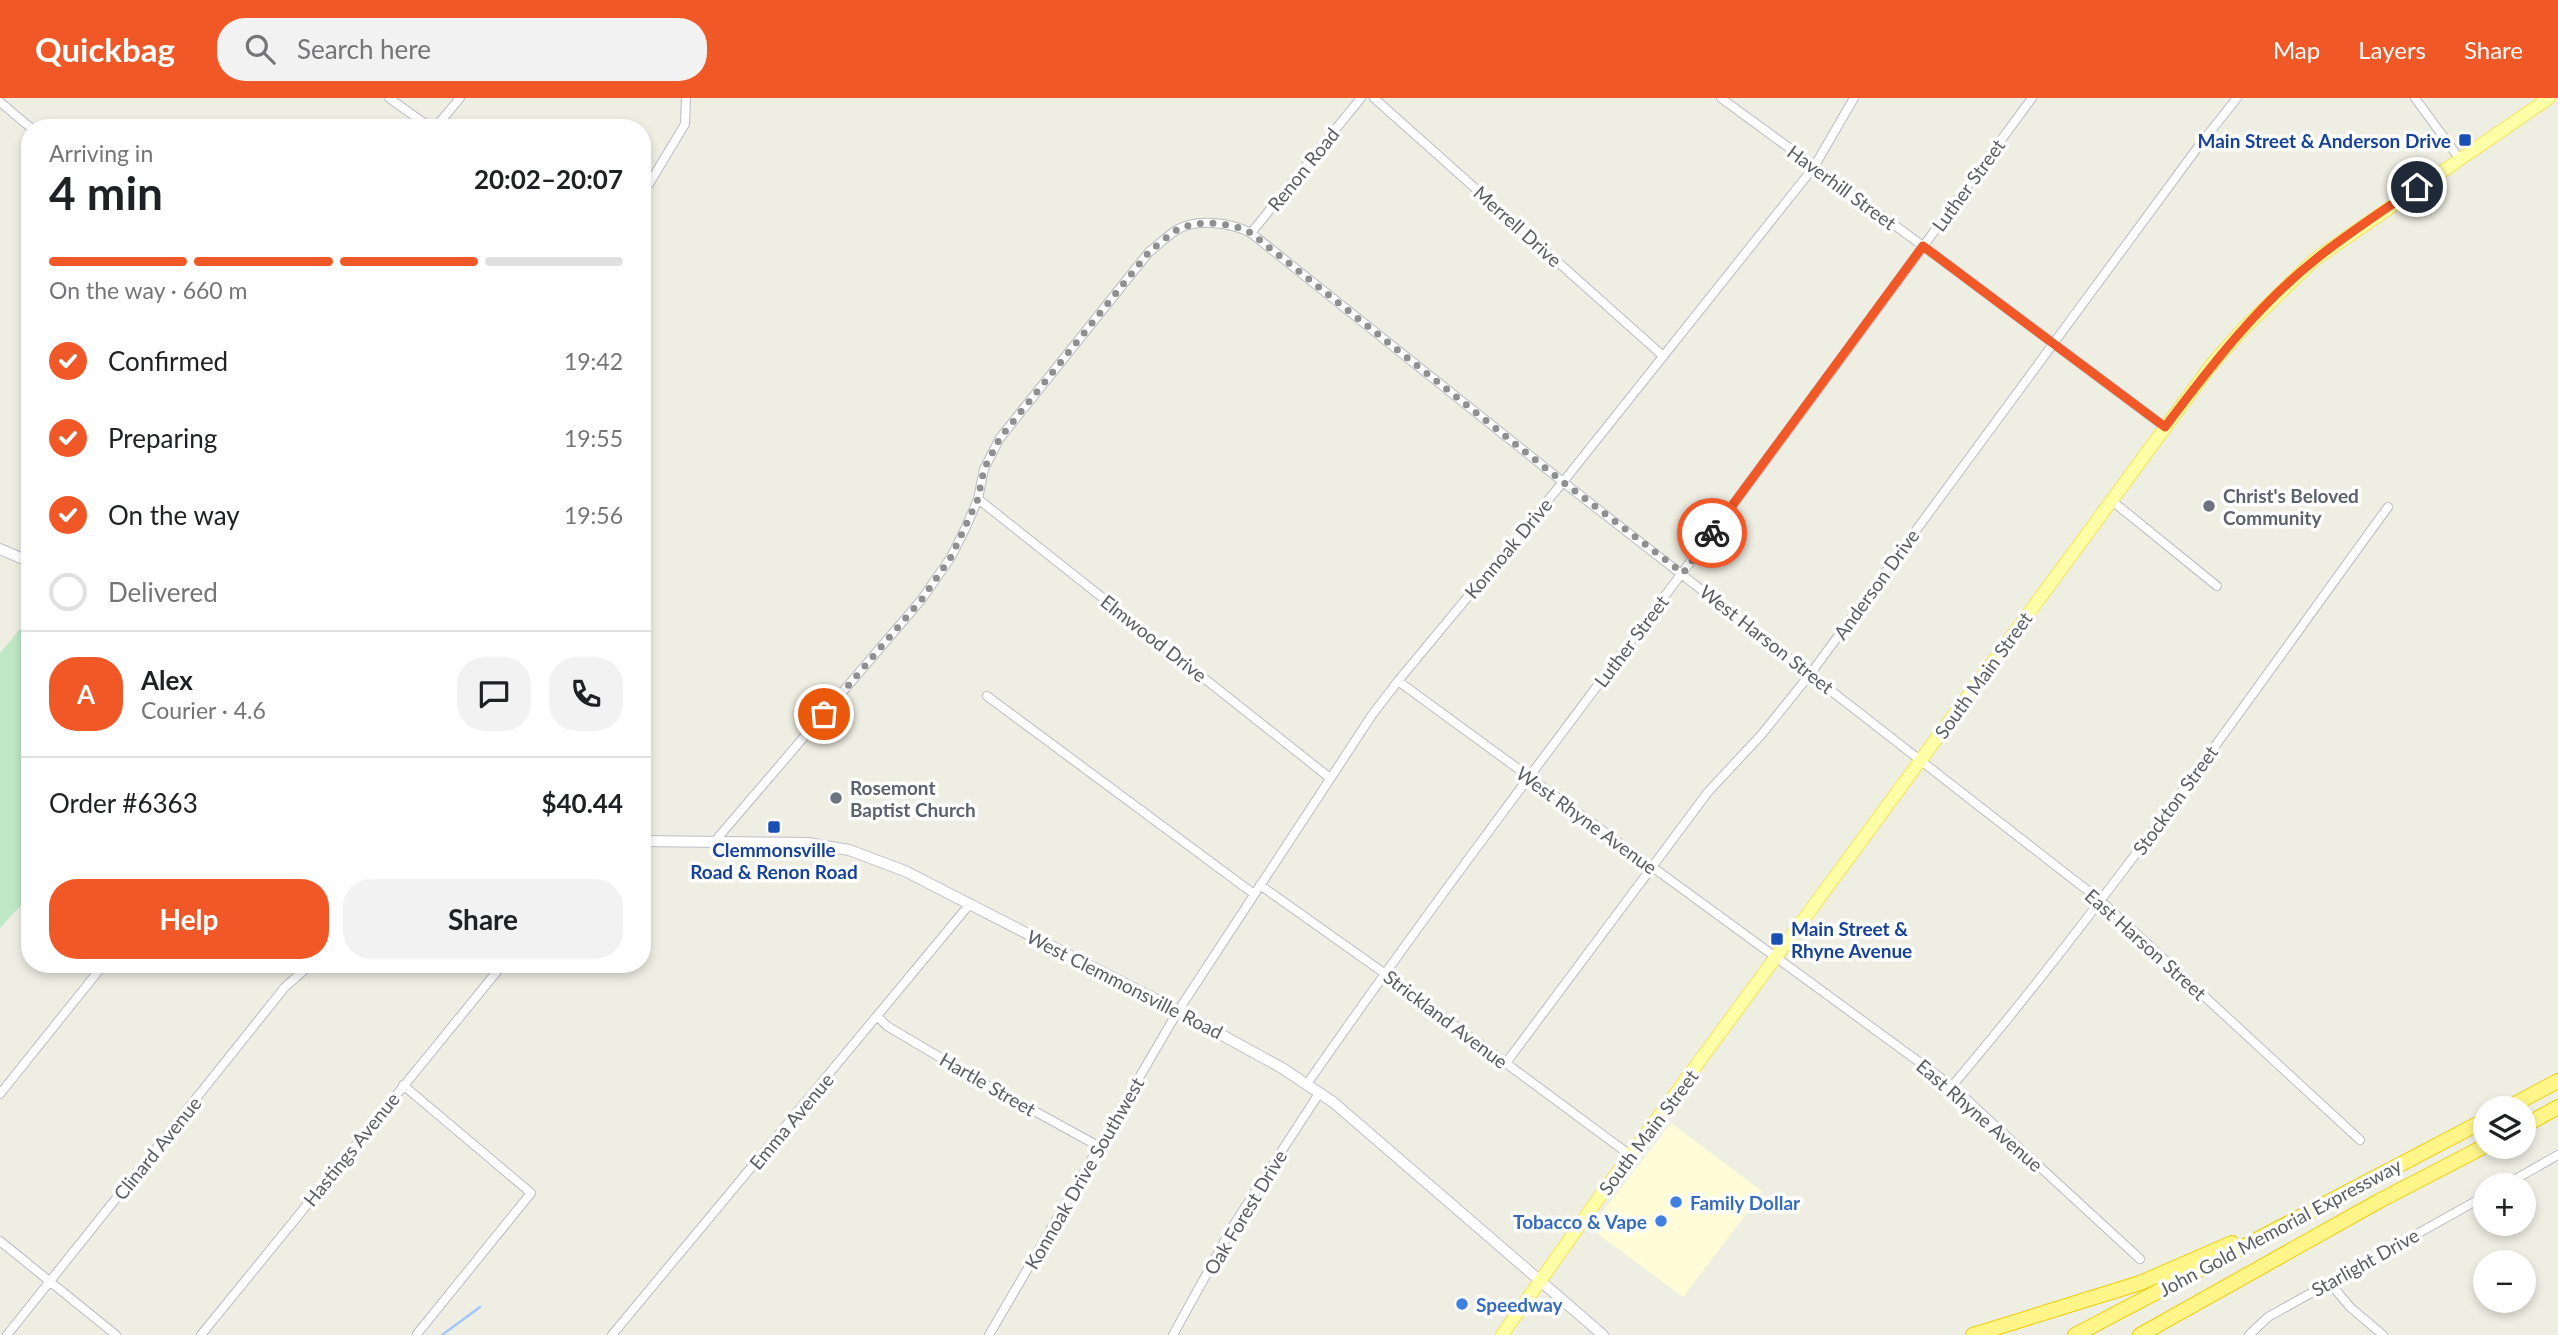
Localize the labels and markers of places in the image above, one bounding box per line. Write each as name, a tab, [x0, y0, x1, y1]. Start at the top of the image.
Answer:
place label: Main Street & Anderson Drive	[2197, 129, 2451, 152]
marker: Main Street & Anderson Drive	[2457, 132, 2473, 148]
pin	[2387, 157, 2447, 217]
place label: Christ's Beloved Community	[2223, 484, 2359, 529]
marker: Christ's Beloved Community	[2201, 498, 2217, 514]
pin	[794, 684, 854, 744]
place label: Rosemont Baptist Church	[850, 776, 976, 821]
marker: Rosemont Baptist Church	[828, 790, 844, 806]
marker: Clemmonsville Road & Renon Road	[766, 819, 782, 835]
place label: Clemmonsville Road & Renon Road	[690, 838, 858, 883]
place label: Main Street & Rhyne Avenue	[1791, 917, 1912, 962]
marker: Main Street & Rhyne Avenue	[1769, 931, 1785, 947]
place label: Family Dollar	[1690, 1191, 1801, 1214]
marker: Family Dollar	[1668, 1194, 1684, 1210]
place label: Tobacco & Vape	[1513, 1210, 1647, 1233]
marker: Tobacco & Vape	[1653, 1213, 1669, 1229]
place label: Speedway	[1476, 1293, 1564, 1316]
marker: Speedway	[1454, 1296, 1470, 1312]

